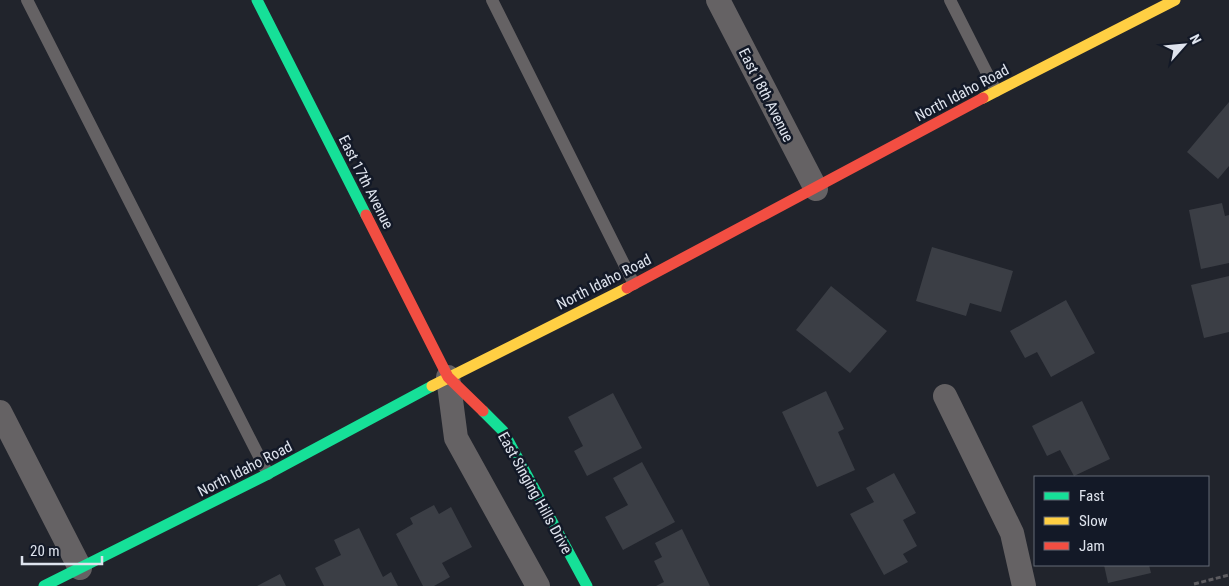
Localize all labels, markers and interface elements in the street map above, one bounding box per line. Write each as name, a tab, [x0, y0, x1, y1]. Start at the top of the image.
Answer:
north arrow	[1159, 20, 1209, 70]
text: N	[1187, 32, 1205, 47]
street label: East 18th Avenue	[735, 45, 797, 145]
street label: North Idaho Road	[912, 61, 1012, 125]
street label: East 17th Avenue	[335, 132, 397, 232]
street label: North Idaho Road	[554, 250, 654, 314]
street label: East Singing Hills Drive	[494, 429, 576, 557]
street label: North Idaho Road	[195, 437, 295, 501]
legend	[1034, 476, 1209, 566]
text: Fast	[1079, 487, 1104, 505]
text: Slow	[1079, 512, 1108, 530]
scale bar	[22, 534, 102, 566]
text: Jam	[1079, 537, 1105, 555]
text: 20 m	[30, 542, 60, 560]

